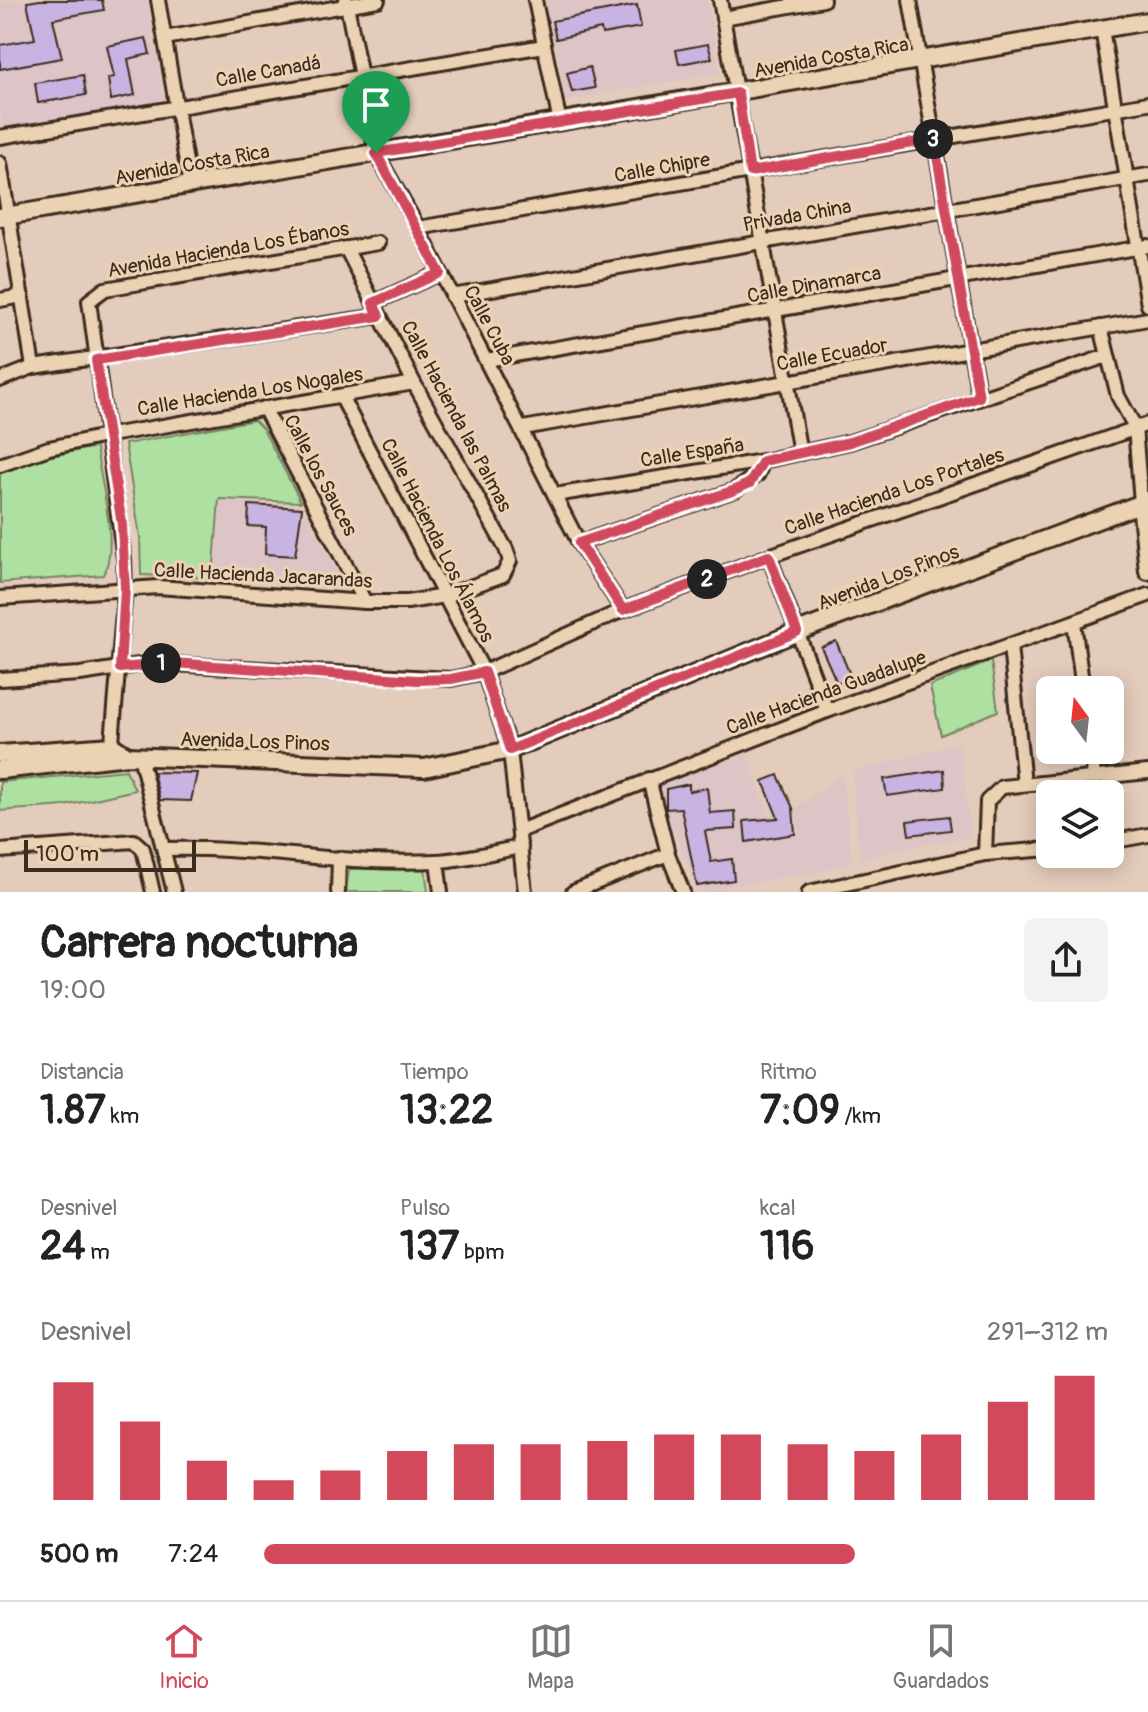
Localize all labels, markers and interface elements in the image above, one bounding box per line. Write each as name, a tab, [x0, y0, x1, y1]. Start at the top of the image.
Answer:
street label: Avenida Costa Rica	[752, 32, 911, 83]
street label: Calle Canadá	[214, 50, 323, 93]
pin	[342, 71, 410, 153]
icon: arrive	[354, 83, 398, 127]
pin: 3	[913, 119, 953, 159]
text: 3	[927, 125, 939, 153]
street label: Avenida Costa Rica	[113, 139, 272, 190]
street label: Calle Chipre	[612, 147, 712, 188]
street label: Privada China	[741, 194, 853, 237]
street label: Avenida Hacienda Los Ébanos	[105, 216, 351, 283]
street label: Calle Dinamarca	[745, 260, 883, 309]
street label: Calle Cuba	[458, 281, 521, 369]
street label: Calle Hacienda las Palmas	[396, 316, 518, 516]
street label: Calle Ecuador	[774, 332, 890, 377]
street label: Calle Hacienda Los Nogales	[136, 361, 365, 422]
street label: Calle los Sauces	[278, 410, 363, 540]
street label: Calle España	[639, 432, 746, 473]
street label: Calle Hacienda Los Álamos	[375, 434, 500, 646]
street label: Calle Hacienda Los Portales	[781, 442, 1007, 541]
street label: Avenida Los Pinos	[814, 539, 963, 616]
street label: Calle Hacienda Jacarandas	[153, 557, 373, 594]
pin: 2	[687, 559, 727, 599]
text: 2	[701, 565, 713, 593]
pin: 1	[141, 643, 181, 683]
street label: Calle Hacienda Guadalupe	[723, 645, 930, 740]
text: 1	[157, 649, 165, 677]
north arrow	[1036, 676, 1124, 764]
map controls	[1036, 676, 1124, 868]
street label: Avenida Los Pinos	[180, 726, 330, 757]
button: layers	[1036, 780, 1124, 868]
scale bar	[24, 836, 196, 872]
text: 100 m	[36, 840, 99, 868]
text: Carrera nocturna	[40, 916, 358, 971]
button: share	[1024, 918, 1108, 1002]
text: 19:00	[40, 974, 106, 1006]
text: Distancia	[40, 1058, 124, 1086]
text: Tiempo	[400, 1058, 469, 1086]
text: Ritmo	[760, 1058, 817, 1086]
text: 1.87	[40, 1086, 106, 1135]
text: 13:22	[400, 1086, 493, 1135]
text: 7:09	[760, 1086, 840, 1135]
text: km	[106, 1102, 139, 1130]
text: /km	[840, 1102, 881, 1130]
text: Desnivel	[40, 1194, 117, 1222]
text: Pulso	[400, 1194, 450, 1222]
text: kcal	[760, 1194, 796, 1222]
text: 24	[40, 1222, 86, 1271]
text: 137	[400, 1222, 459, 1271]
text: 116	[760, 1222, 815, 1271]
text: m	[86, 1238, 110, 1266]
text: bpm	[459, 1238, 505, 1266]
text: Desnivel	[40, 1316, 132, 1348]
text: 291–312 m	[987, 1316, 1108, 1348]
text: 500 m	[40, 1538, 118, 1570]
text: 7:24	[168, 1538, 218, 1570]
tab: Inicio	[159, 1619, 209, 1695]
tab: Mapa	[527, 1619, 574, 1695]
tab: Guardados	[892, 1619, 989, 1695]

